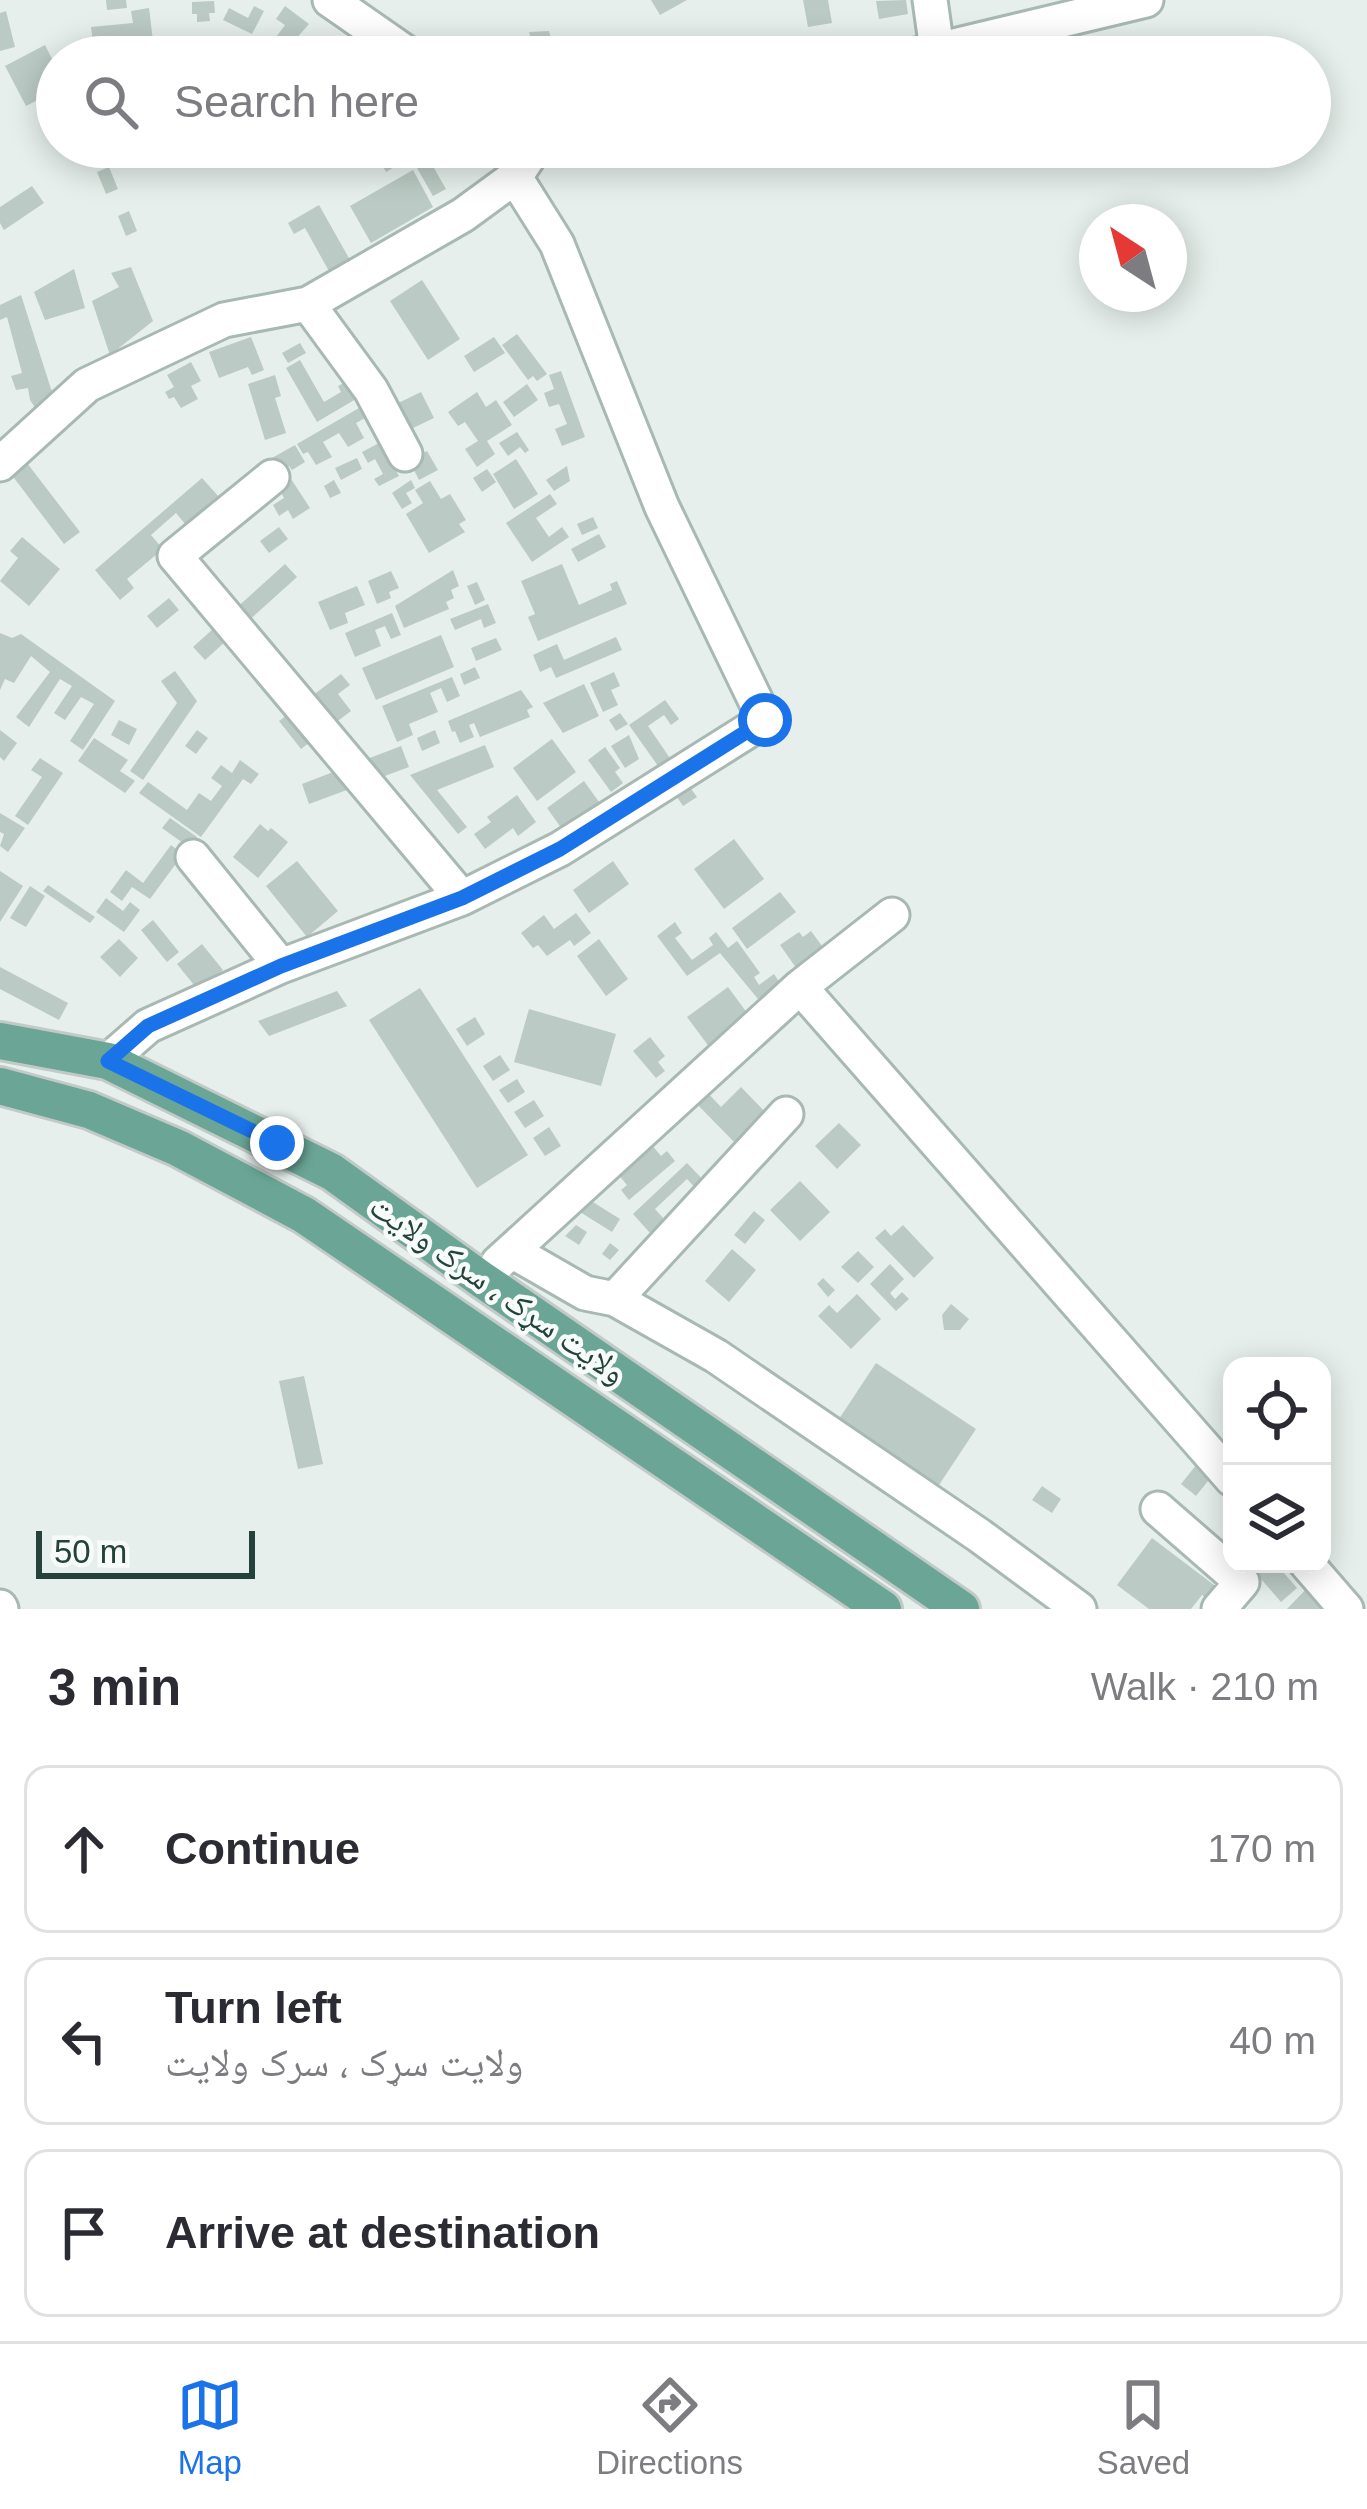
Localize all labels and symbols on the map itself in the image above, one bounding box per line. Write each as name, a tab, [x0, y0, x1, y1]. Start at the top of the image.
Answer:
north arrow	[1079, 204, 1187, 312]
route start	[738, 693, 792, 747]
route end	[250, 1116, 304, 1170]
street label: ولایت سړک ، سرک ولایت	[362, 1187, 633, 1393]
scale bar	[36, 1525, 255, 1578]

